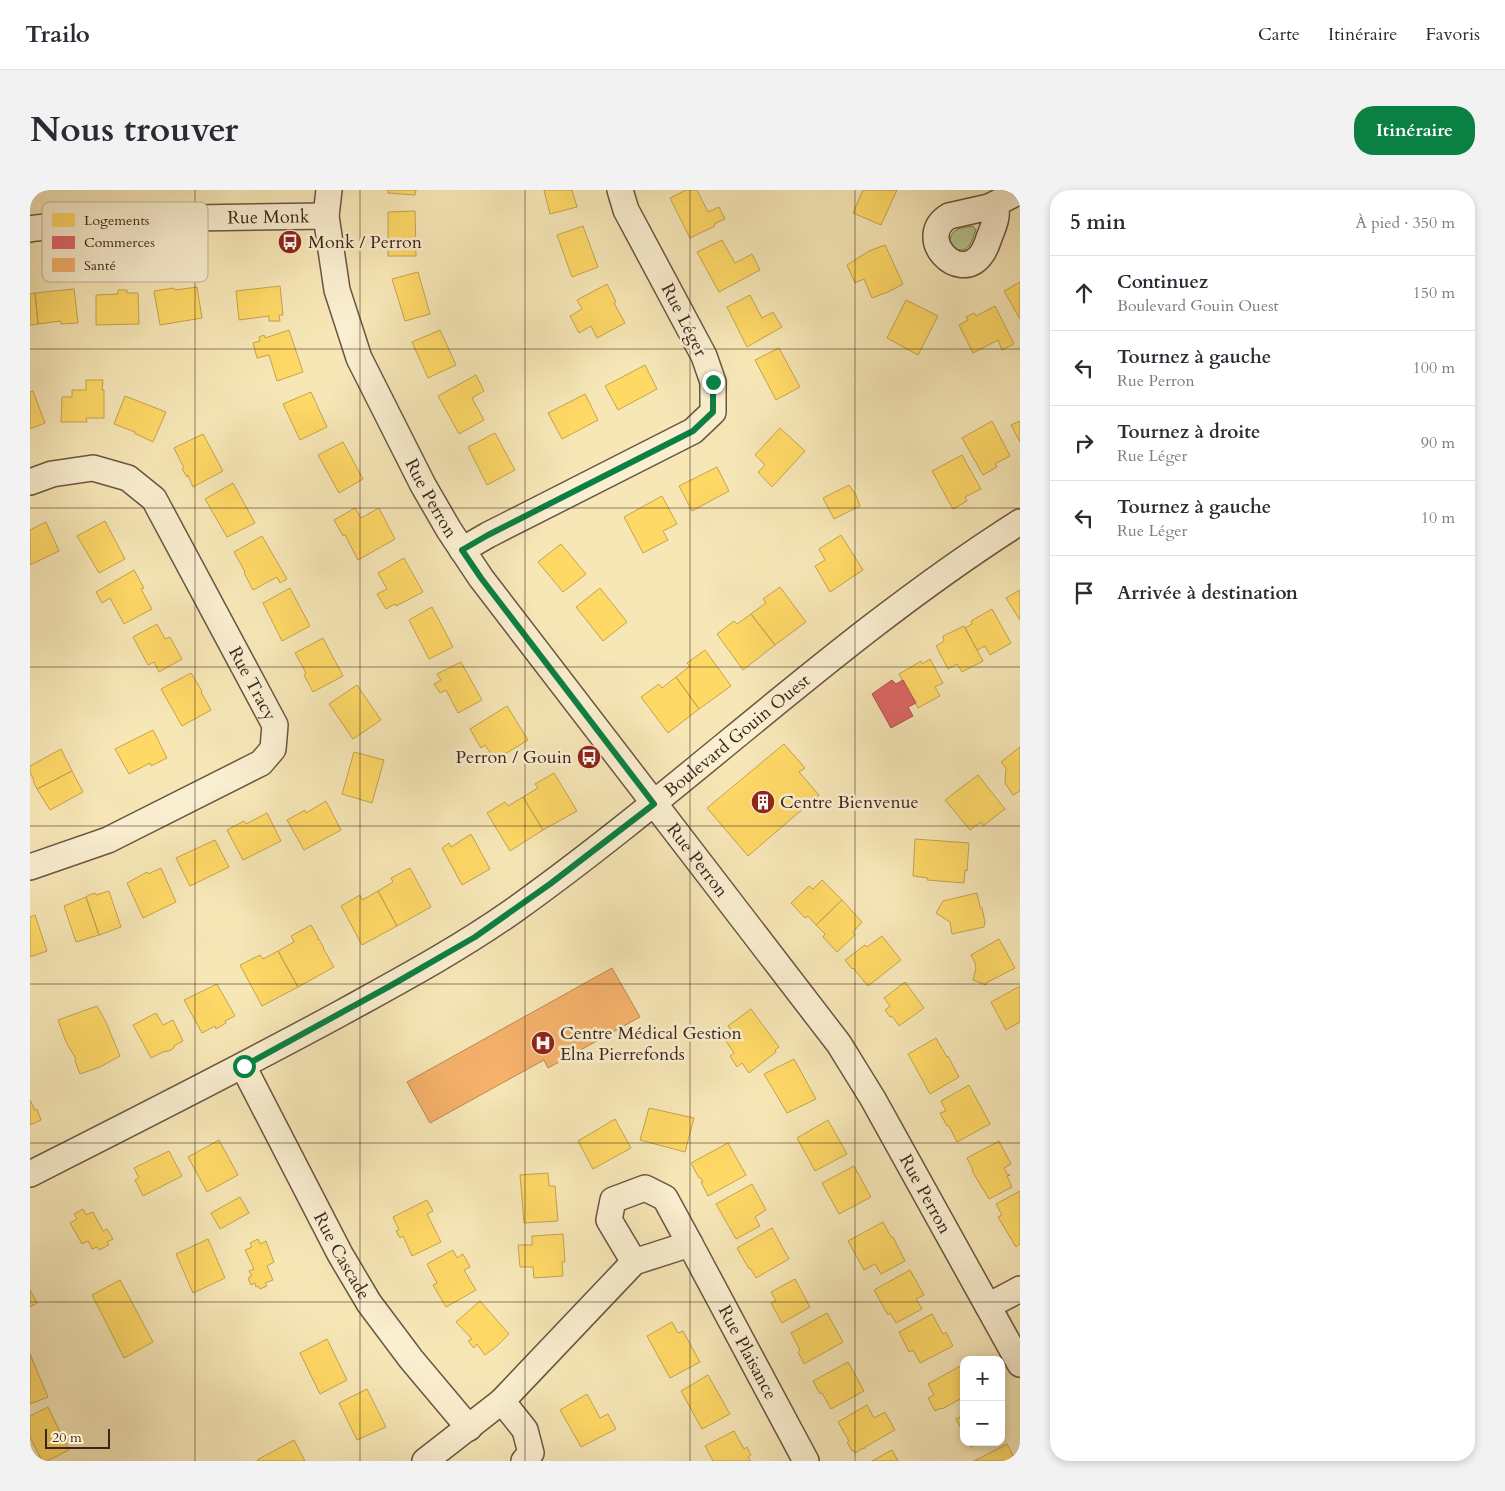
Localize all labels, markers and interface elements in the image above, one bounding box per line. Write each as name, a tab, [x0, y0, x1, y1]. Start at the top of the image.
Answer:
text: Trailo	[25, 18, 90, 51]
text: Carte	[1258, 22, 1300, 47]
text: Itinéraire	[1328, 22, 1397, 47]
text: Favoris	[1425, 22, 1480, 47]
text: Nous trouver	[30, 106, 238, 154]
button: Itinéraire	[1354, 106, 1475, 155]
legend	[42, 202, 208, 282]
street label: Rue Monk	[227, 204, 310, 230]
text: 5 min	[1070, 208, 1126, 237]
text: Logements	[84, 211, 150, 230]
text: À pied · 350 m	[1355, 212, 1455, 234]
bus stop icon: Monk / Perron	[277, 229, 303, 255]
place label: Monk / Perron	[308, 230, 423, 255]
text: Commerces	[84, 233, 155, 252]
text: Santé	[84, 256, 116, 275]
text: Continuez	[1117, 269, 1208, 295]
street label: Rue Léger	[655, 279, 713, 361]
icon: ahead	[1070, 279, 1098, 307]
text: 150 m	[1413, 282, 1455, 304]
text: Boulevard Gouin Ouest	[1117, 295, 1279, 317]
text: Tournez à gauche	[1117, 344, 1271, 370]
icon: left	[1070, 354, 1098, 382]
text: 100 m	[1413, 357, 1455, 379]
text: Rue Perron	[1117, 370, 1195, 392]
route end	[702, 371, 725, 394]
text: Tournez à droite	[1117, 419, 1260, 445]
icon: right	[1070, 429, 1098, 457]
text: 90 m	[1421, 432, 1455, 454]
text: Rue Léger	[1117, 445, 1187, 467]
street label: Rue Perron	[399, 454, 464, 543]
text: Tournez à gauche	[1117, 494, 1271, 520]
icon: left	[1070, 504, 1098, 532]
text: 10 m	[1421, 507, 1455, 529]
text: Rue Léger	[1117, 520, 1187, 542]
icon: arrive	[1070, 579, 1098, 607]
text: Arrivée à destination	[1117, 580, 1298, 606]
street label: Rue Tracy	[223, 642, 283, 725]
street label: Boulevard Gouin Ouest	[659, 668, 815, 803]
bus stop icon: Perron / Gouin	[576, 744, 602, 770]
place label: Perron / Gouin	[455, 745, 573, 770]
building icon: Centre Bienvenue	[750, 789, 776, 815]
place label: Centre Bienvenue	[780, 790, 919, 815]
street label: Rue Perron	[661, 818, 735, 903]
place label: Centre Médical Gestion Elna Pierrefonds	[560, 1021, 743, 1067]
hospital icon: Centre Médical Gestion Elna Pierrefonds	[530, 1030, 556, 1056]
route start	[233, 1055, 256, 1078]
street label: Rue Perron	[893, 1149, 958, 1239]
street label: Rue Cascade	[308, 1207, 377, 1304]
street label: Rue Plaisance	[712, 1301, 783, 1404]
map controls	[960, 1356, 1005, 1446]
button: +	[960, 1356, 1005, 1401]
button: −	[960, 1401, 1005, 1446]
scale bar	[45, 1426, 110, 1449]
text: 20 m	[52, 1428, 82, 1447]

